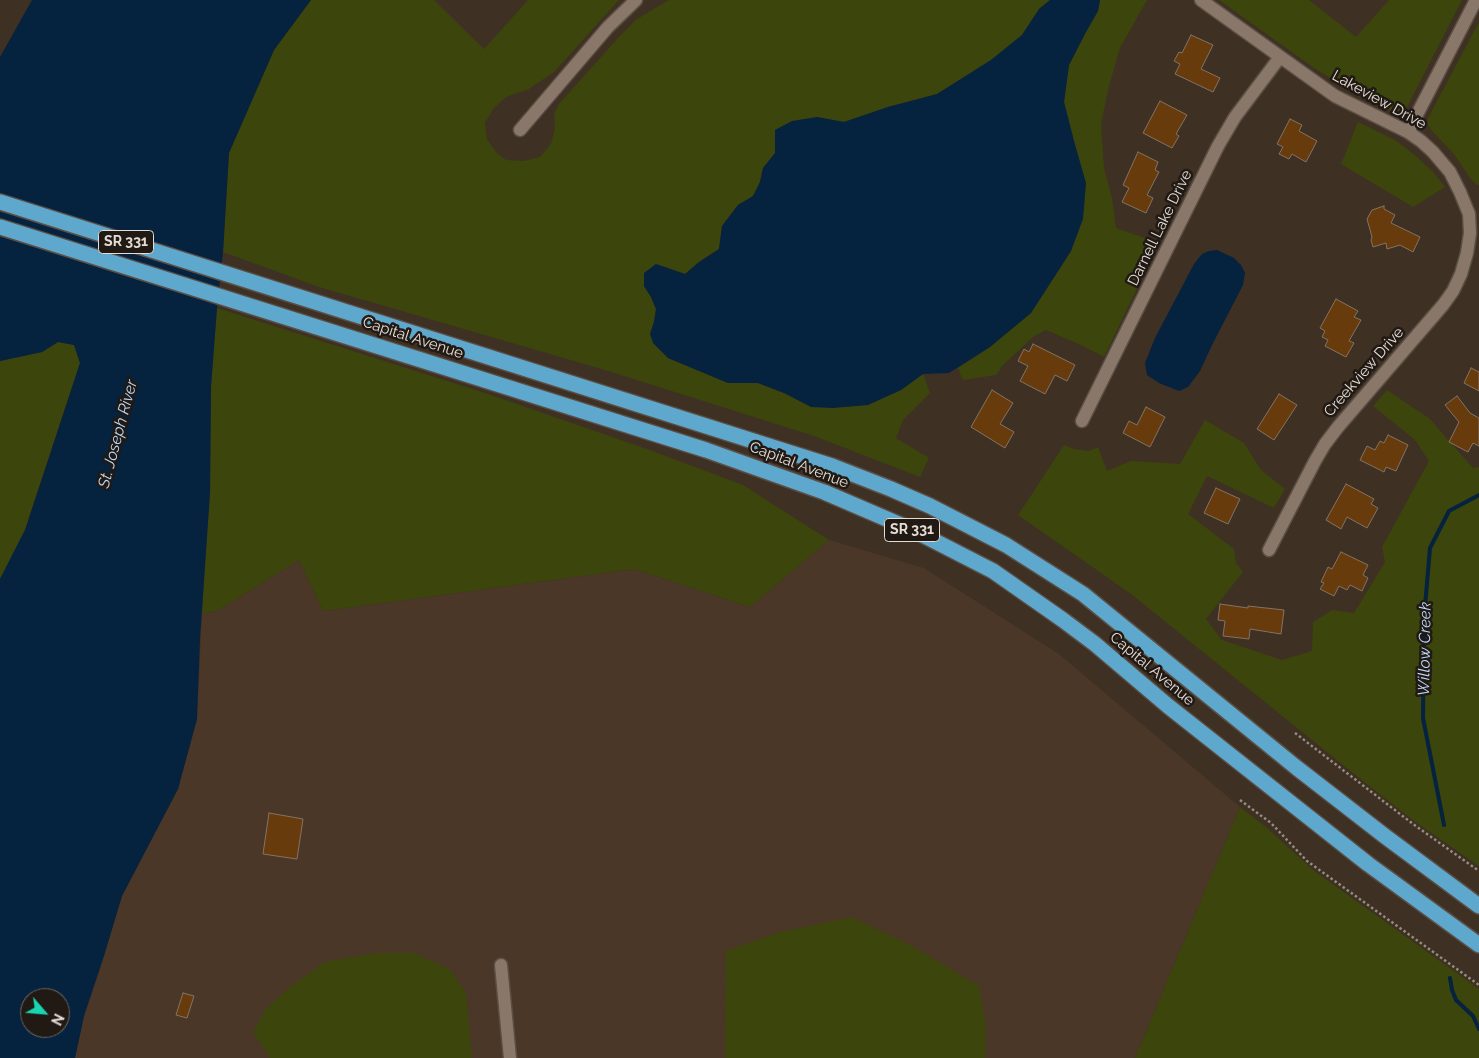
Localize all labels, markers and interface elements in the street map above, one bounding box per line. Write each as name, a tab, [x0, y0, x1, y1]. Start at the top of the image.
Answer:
street label: Lakeview Drive	[1329, 67, 1429, 133]
street label: Darnell Lake Drive	[1124, 167, 1196, 289]
road number: SR 331	[98, 230, 154, 253]
street label: Capital Avenue	[360, 313, 466, 363]
street label: Creekview Drive	[1320, 324, 1408, 420]
water label: St. Joseph River	[94, 378, 142, 490]
street label: Capital Avenue	[747, 438, 851, 492]
road number: SR 331	[884, 518, 940, 542]
water label: Willow Creek	[1415, 602, 1435, 696]
street label: Capital Avenue	[1106, 628, 1198, 710]
north arrow	[20, 988, 70, 1038]
text: N	[48, 1011, 67, 1028]

